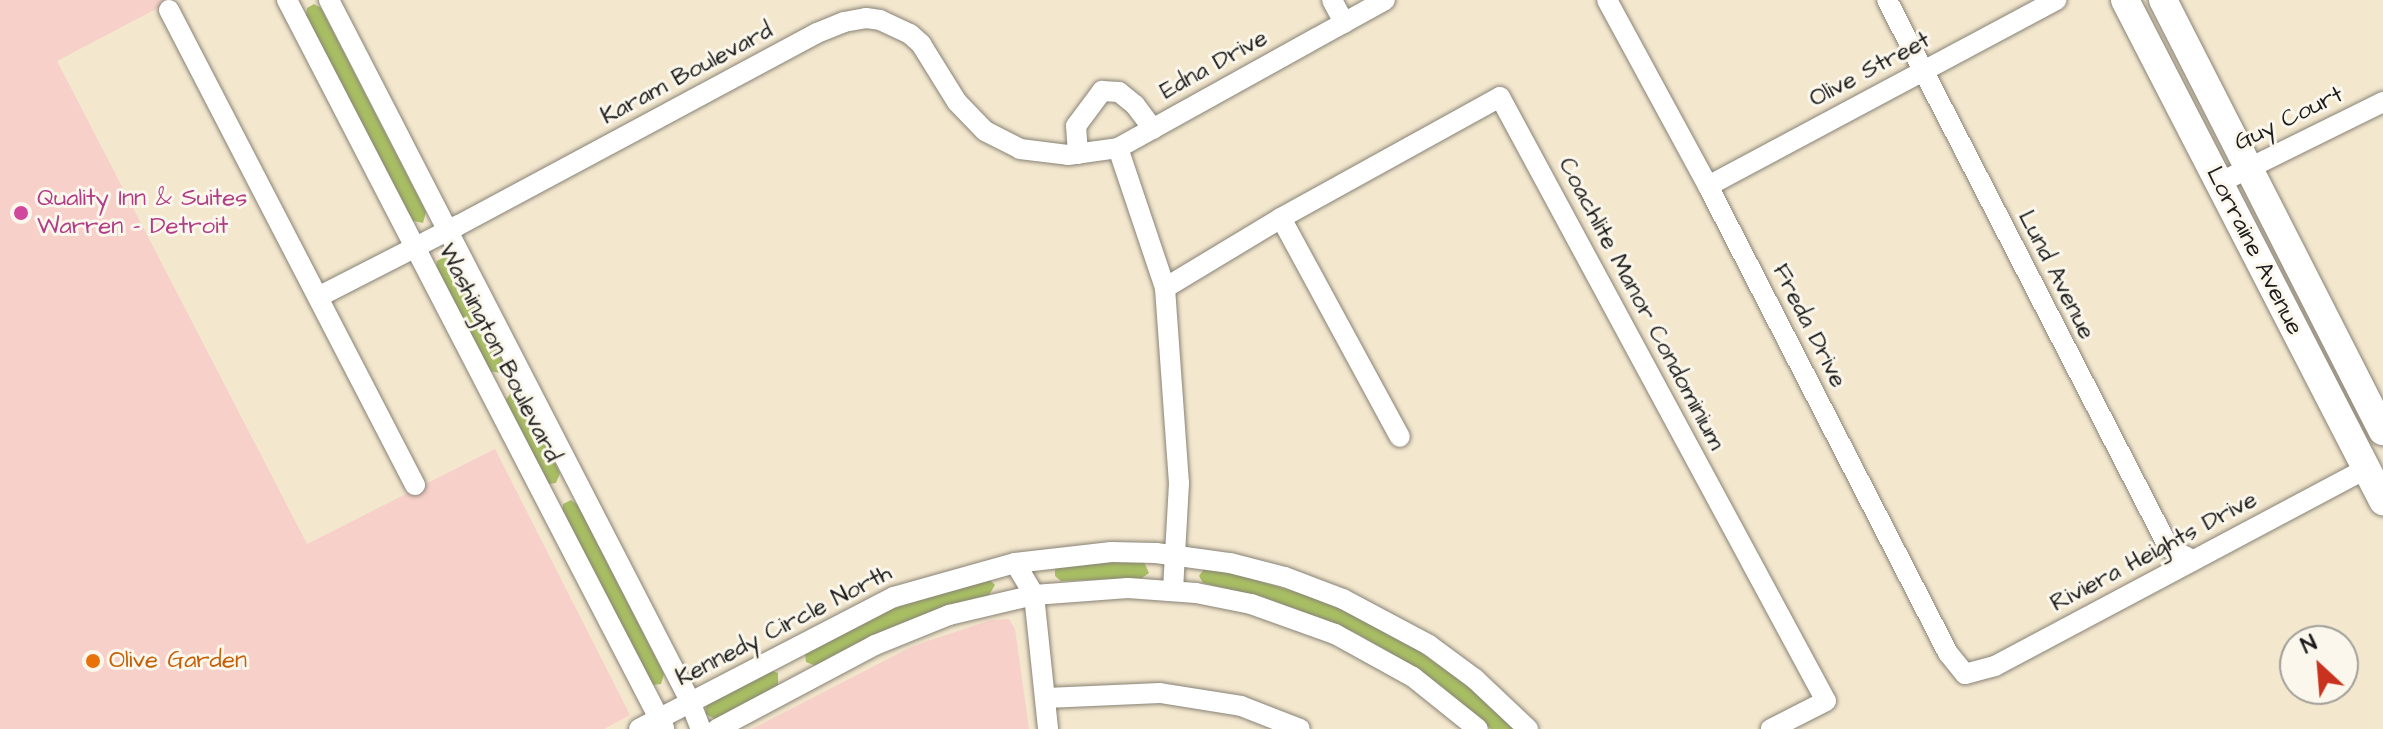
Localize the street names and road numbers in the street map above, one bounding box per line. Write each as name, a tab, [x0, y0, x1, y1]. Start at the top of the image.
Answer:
street label: Karam Boulevard	[596, 17, 778, 131]
street label: Edna Drive	[1155, 24, 1273, 106]
street label: Olive Street	[1805, 26, 1935, 114]
street label: Guy Court	[2230, 80, 2348, 158]
street label: Coachlite Manor Condominium	[1552, 153, 1730, 455]
street label: Lorraine Avenue	[2199, 162, 2309, 340]
street label: Lund Avenue	[2011, 206, 2101, 344]
street label: Washington Boulevard	[431, 239, 567, 467]
street label: Freda Drive	[1766, 259, 1852, 393]
street label: Riviera Heights Drive	[2046, 485, 2262, 619]
street label: Kennedy Circle North	[671, 559, 897, 693]

